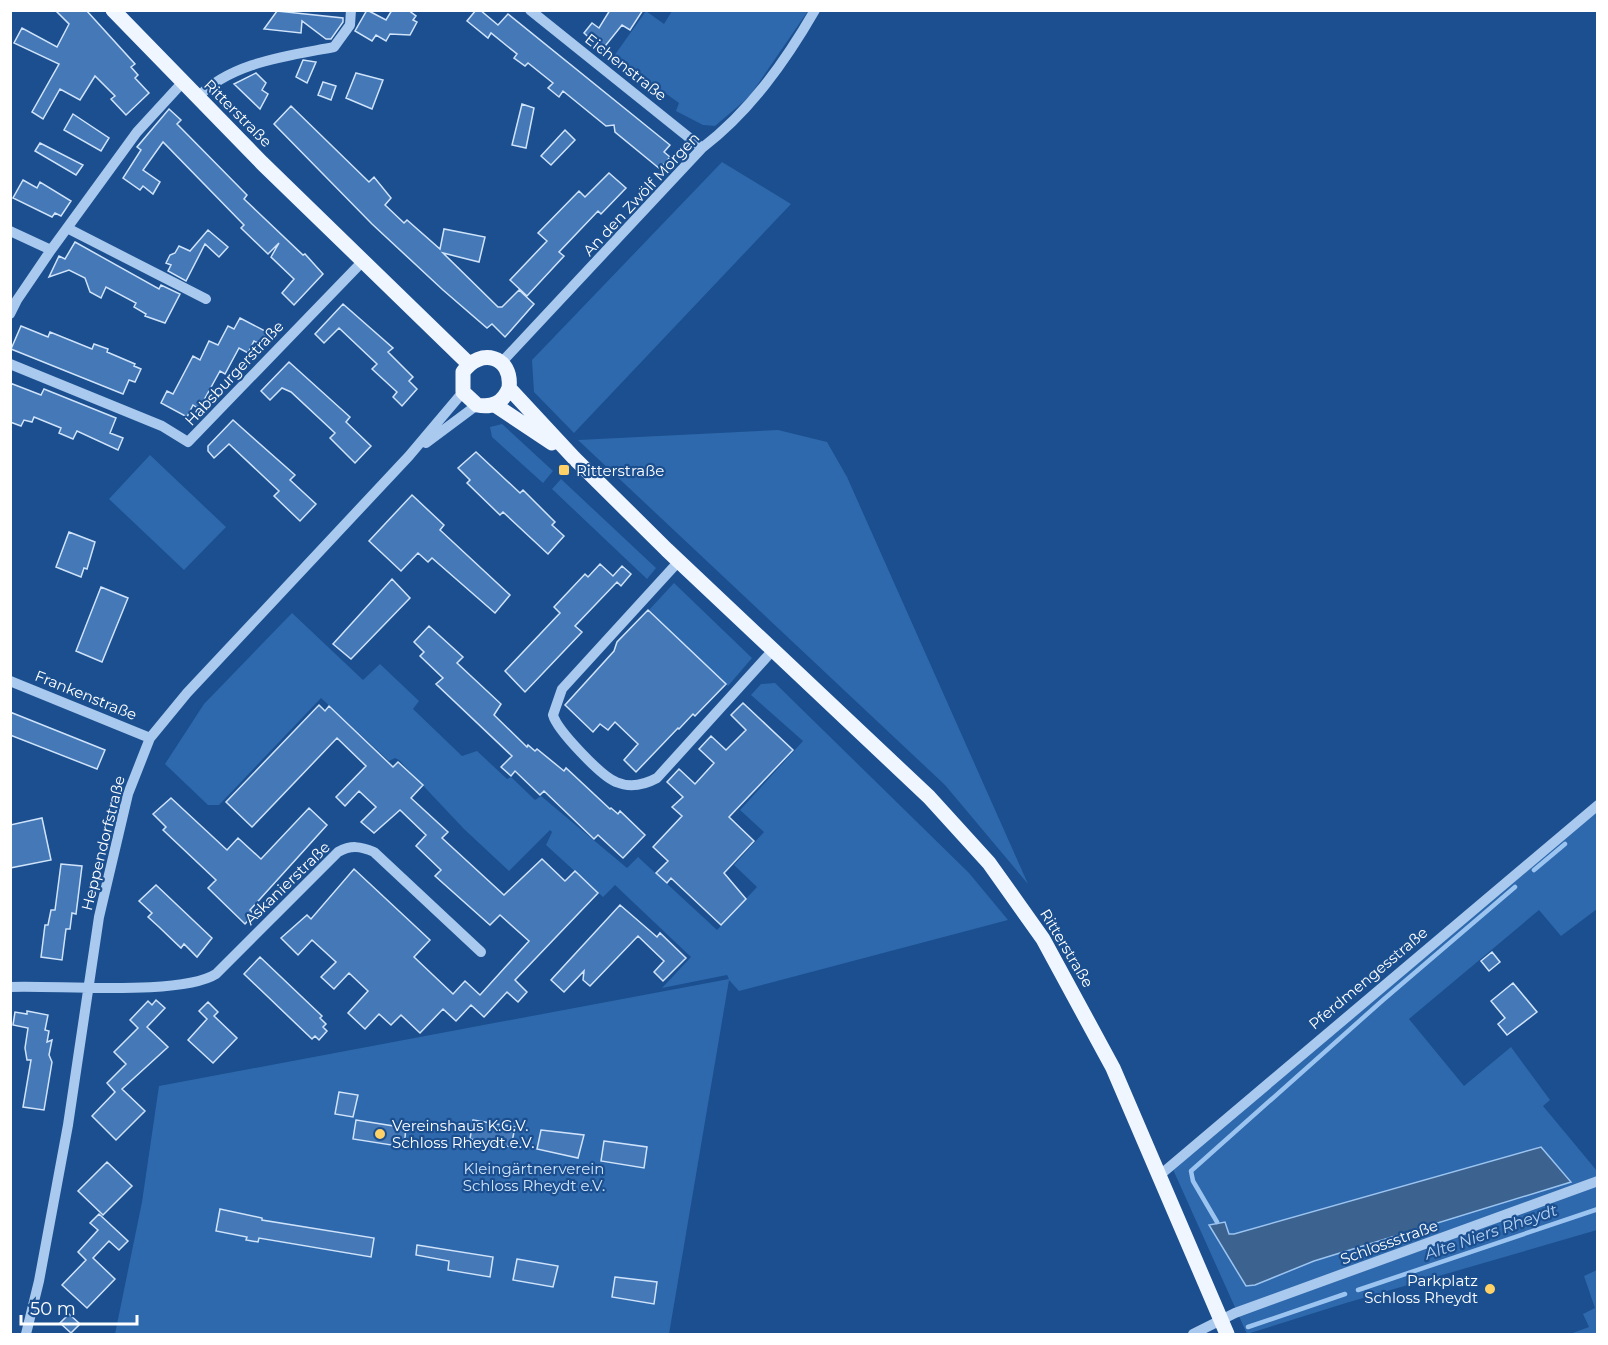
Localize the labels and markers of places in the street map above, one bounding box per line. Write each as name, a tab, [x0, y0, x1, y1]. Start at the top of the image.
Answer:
place label: Ritterstraße	[576, 461, 664, 480]
marker: Ritterstraße	[557, 463, 571, 477]
place label: Vereinshaus K.G.V. Schloss Rheydt e.V.	[392, 1116, 534, 1152]
marker: Vereinshaus K.G.V. Schloss Rheydt e.V.	[373, 1127, 387, 1141]
place label: Parkplatz Schloss Rheydt	[1364, 1271, 1478, 1307]
marker: Parkplatz Schloss Rheydt	[1483, 1282, 1497, 1296]

